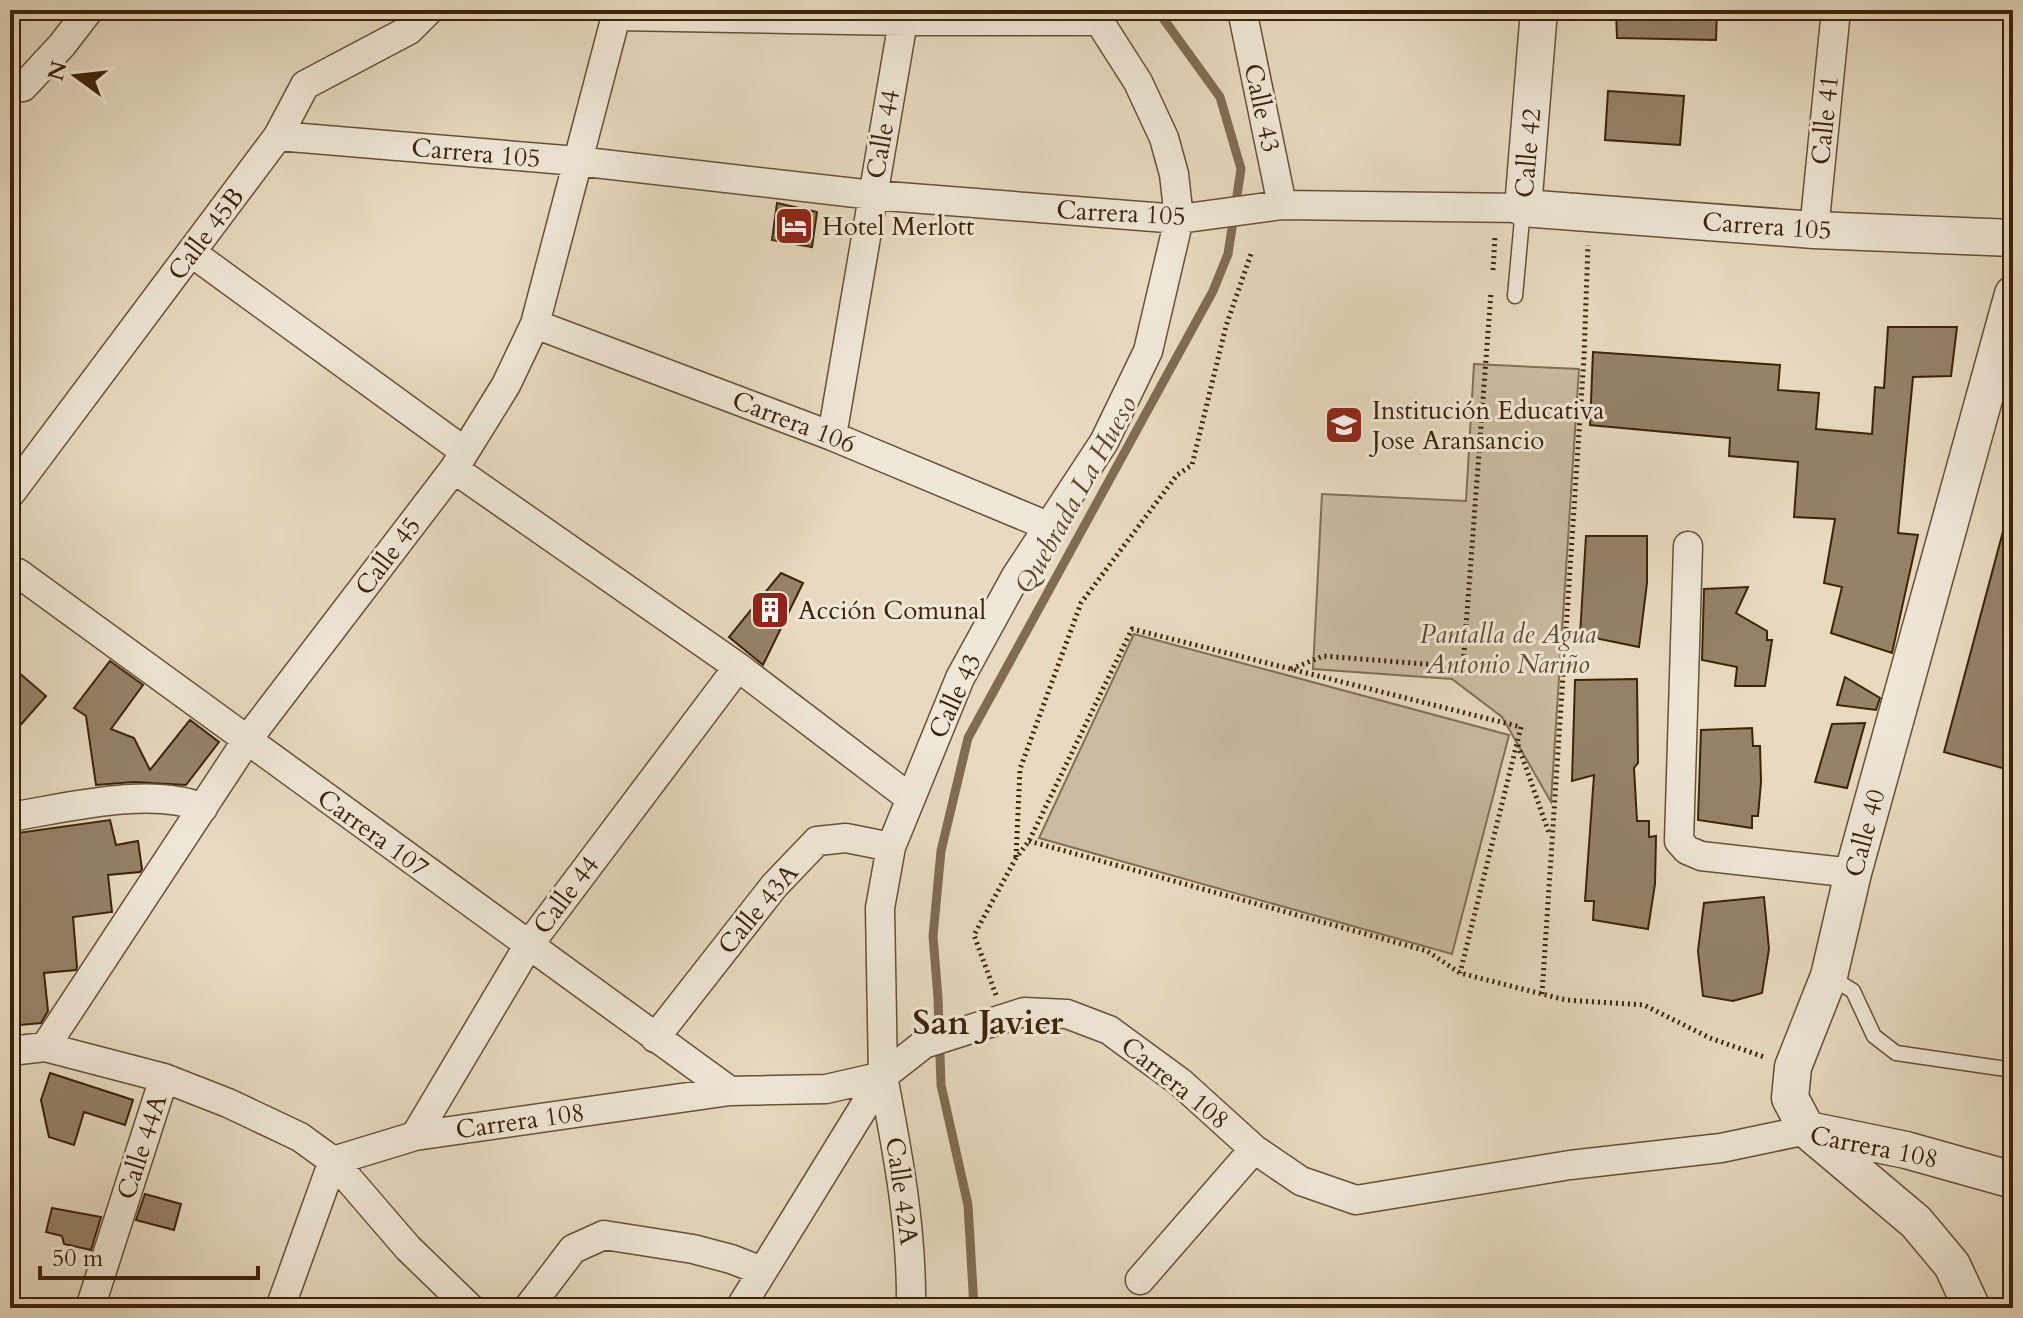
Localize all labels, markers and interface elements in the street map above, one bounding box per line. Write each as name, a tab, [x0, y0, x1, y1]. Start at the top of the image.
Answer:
north arrow	[36, 36, 116, 116]
text: N	[41, 58, 75, 84]
street label: Calle 43	[1236, 60, 1288, 156]
street label: Calle 41	[1803, 74, 1847, 166]
street label: Calle 44	[858, 87, 908, 181]
street label: Calle 42	[1507, 107, 1549, 199]
street label: Carrera 105	[410, 130, 542, 176]
street label: Calle 45B	[160, 181, 252, 287]
street label: Carrera 105	[1055, 192, 1187, 234]
street label: Carrera 105	[1701, 204, 1833, 248]
hotel icon: Hotel Merlott	[773, 205, 815, 247]
place label: Hotel Merlott	[822, 209, 974, 244]
street label: Carrera 106	[727, 382, 861, 462]
water label: Quebrada La Hueso	[1006, 389, 1146, 601]
place label: Institución Educativa Jose Aransancio	[1368, 393, 1605, 458]
school or university icon: Institución Educativa Jose Aransancio	[1323, 404, 1365, 446]
street label: Calle 45	[347, 510, 429, 602]
building icon: Acción Comunal	[749, 589, 791, 631]
place label: Acción Comunal	[798, 593, 987, 628]
park label: Pantalla de Agua Antonio Nariño	[1420, 617, 1597, 682]
street label: Calle 43	[920, 648, 990, 744]
street label: Carrera 107	[310, 781, 436, 885]
street label: Calle 40	[1836, 785, 1894, 881]
street label: Calle 44	[525, 849, 607, 941]
street label: Calle 43A	[710, 856, 807, 962]
district label: San Javier	[912, 1000, 1064, 1046]
street label: Carrera 108	[1114, 1029, 1236, 1137]
street label: Calle 44A	[109, 1090, 176, 1204]
street label: Carrera 108	[453, 1095, 587, 1147]
street label: Carrera 108	[1807, 1117, 1941, 1177]
street label: Calle 42A	[877, 1135, 927, 1248]
scale bar	[40, 1230, 258, 1280]
text: 50 m	[52, 1242, 104, 1275]

